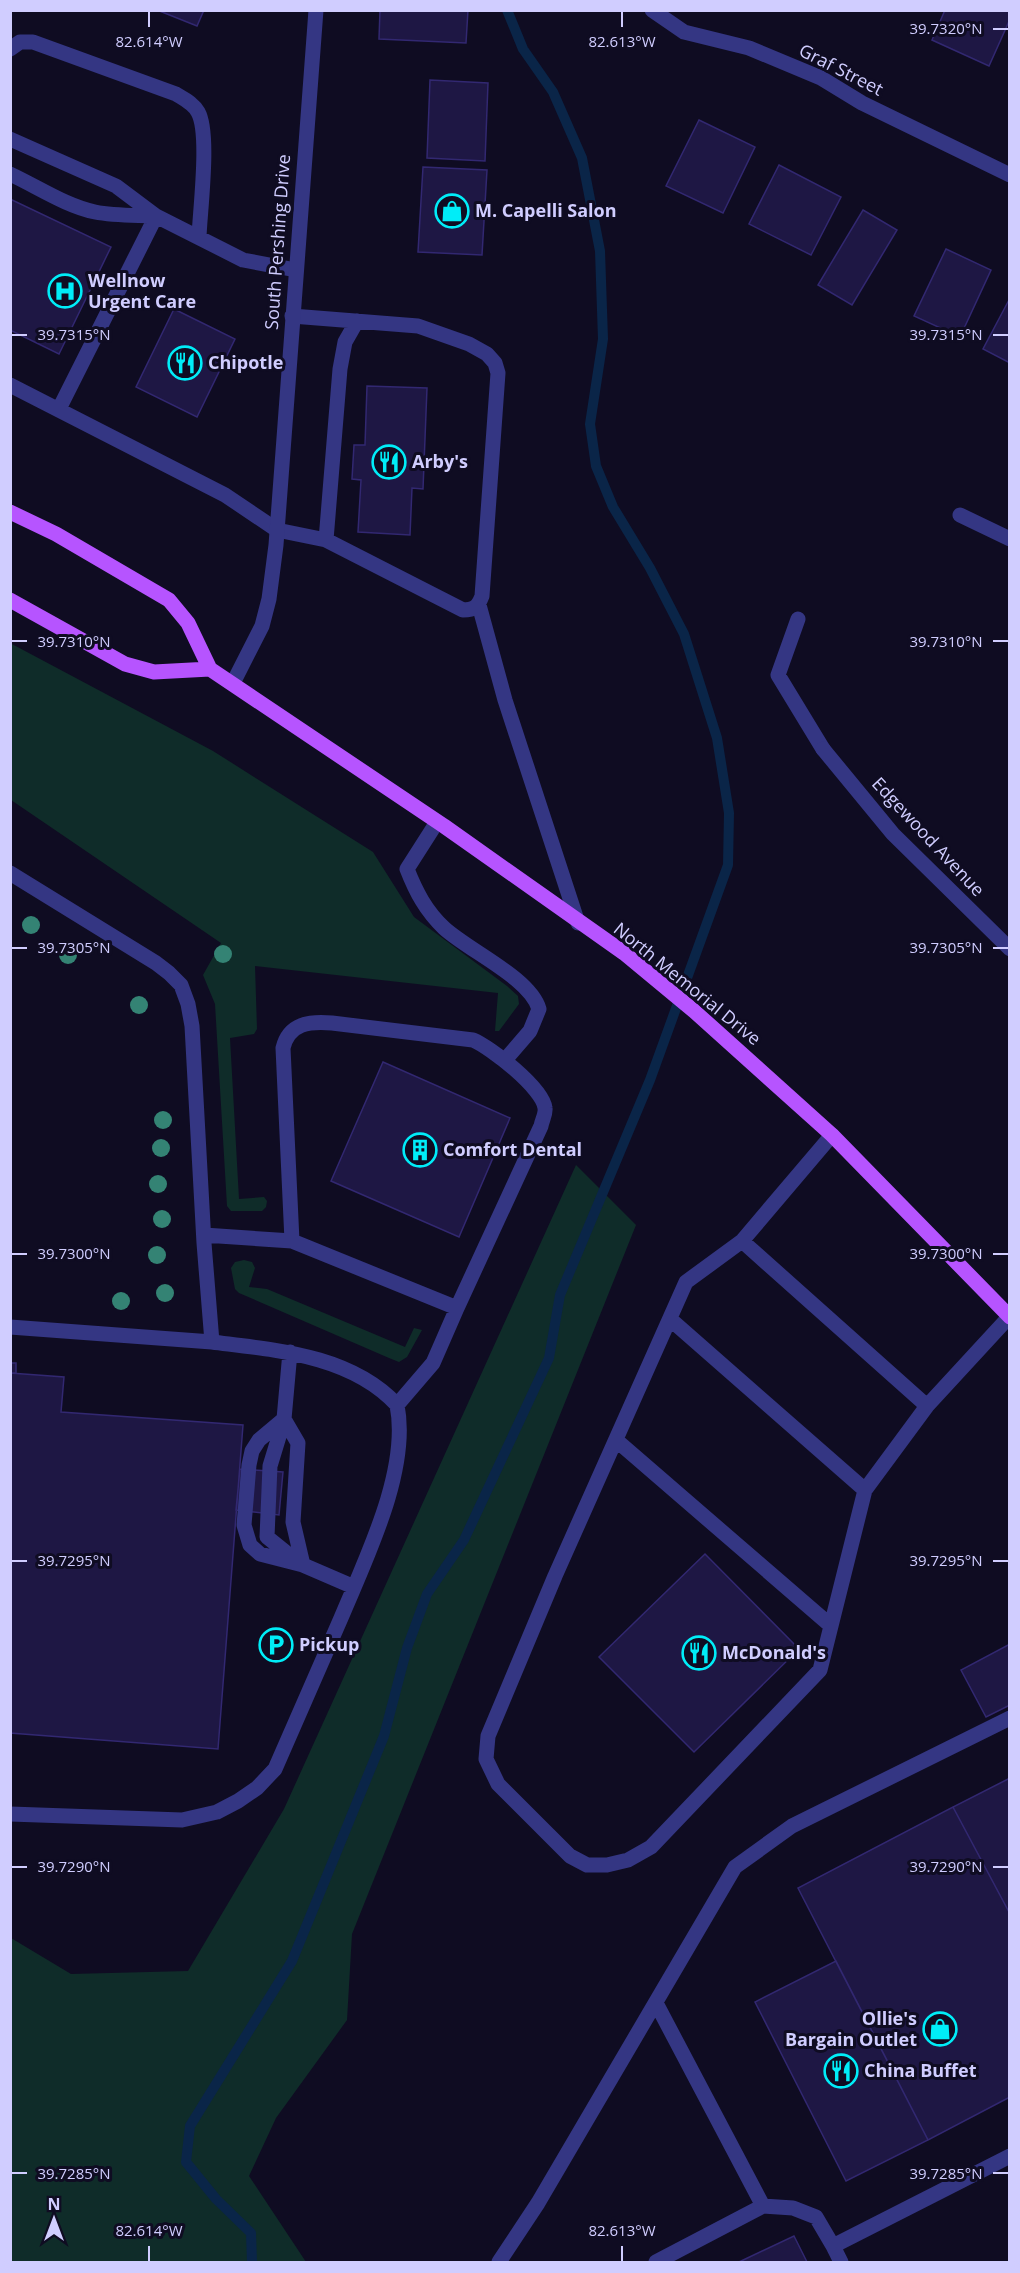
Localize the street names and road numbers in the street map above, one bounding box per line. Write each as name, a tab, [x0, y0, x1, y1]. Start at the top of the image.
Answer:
street label: Graf Street	[795, 38, 888, 101]
street label: South Pershing Drive	[259, 153, 295, 330]
street label: Edgewood Avenue	[867, 772, 990, 901]
street label: North Memorial Drive	[609, 916, 766, 1050]

